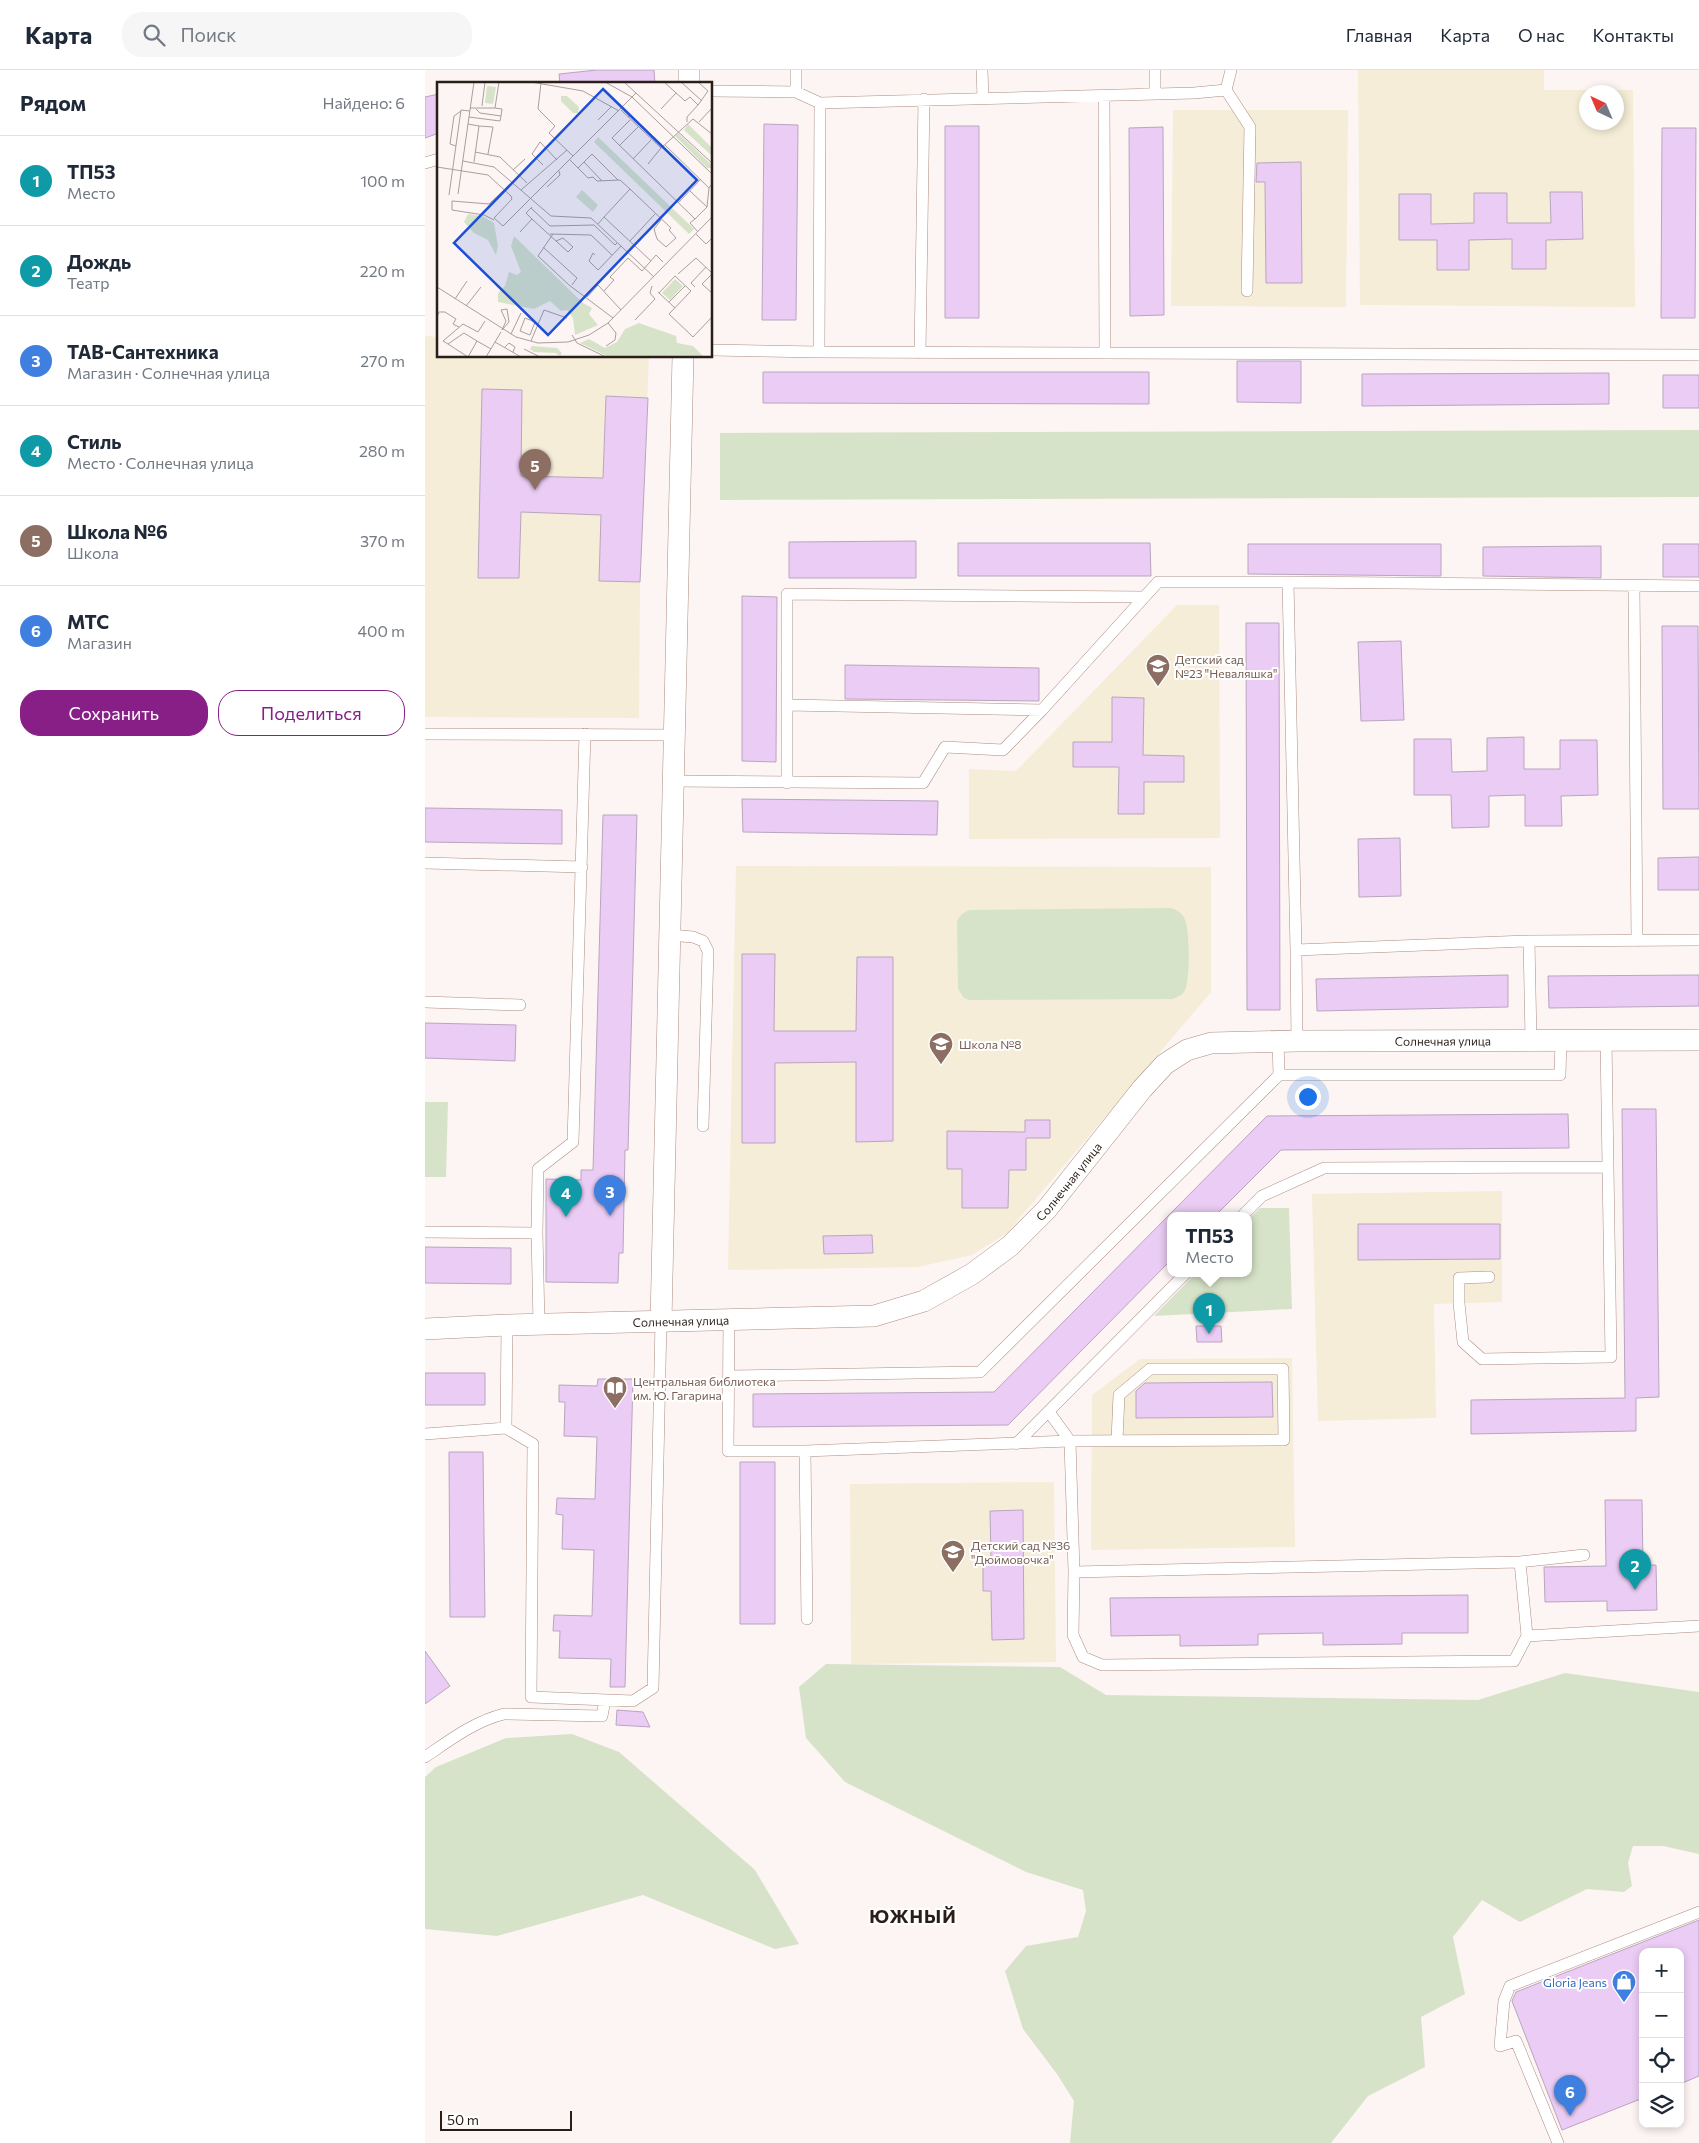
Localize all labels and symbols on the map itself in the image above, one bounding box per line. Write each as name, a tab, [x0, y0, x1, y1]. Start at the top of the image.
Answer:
inset map	[437, 82, 713, 358]
north arrow	[1579, 85, 1624, 130]
pin: 5	[519, 449, 551, 490]
place label: Детский сад №23 "Неваляшка"	[1175, 652, 1278, 680]
school or university icon: Детский сад №23 "Неваляшка"	[1145, 653, 1171, 687]
school or university icon: Школа №8	[928, 1031, 954, 1065]
street label: Солнечная улица	[1395, 1034, 1491, 1048]
place label: Школа №8	[959, 1037, 1022, 1051]
your location	[1295, 1084, 1321, 1110]
street label: Солнечная улица	[1033, 1139, 1104, 1223]
pin: 3	[594, 1175, 626, 1216]
pin: 4	[550, 1176, 582, 1217]
pin: 1	[1193, 1293, 1225, 1334]
street label: Солнечная улица	[632, 1313, 729, 1329]
place label: Центральная библиотека им. Ю. Гагарина	[633, 1374, 776, 1402]
library icon: Центральная библиотека им. Ю. Гагарина	[602, 1375, 628, 1409]
place label: Детский сад №36 "Дюймовочка"	[971, 1538, 1070, 1566]
school or university icon: Детский сад №36 "Дюймовочка"	[940, 1539, 966, 1573]
pin: 2	[1619, 1549, 1651, 1590]
district label: ЮЖНЫЙ	[869, 1905, 957, 1927]
shop icon: Gloria Jeans	[1611, 1969, 1637, 2003]
place label: Gloria Jeans	[1543, 1975, 1607, 1990]
pin: 6	[1554, 2075, 1586, 2116]
scale bar	[440, 2108, 573, 2131]

